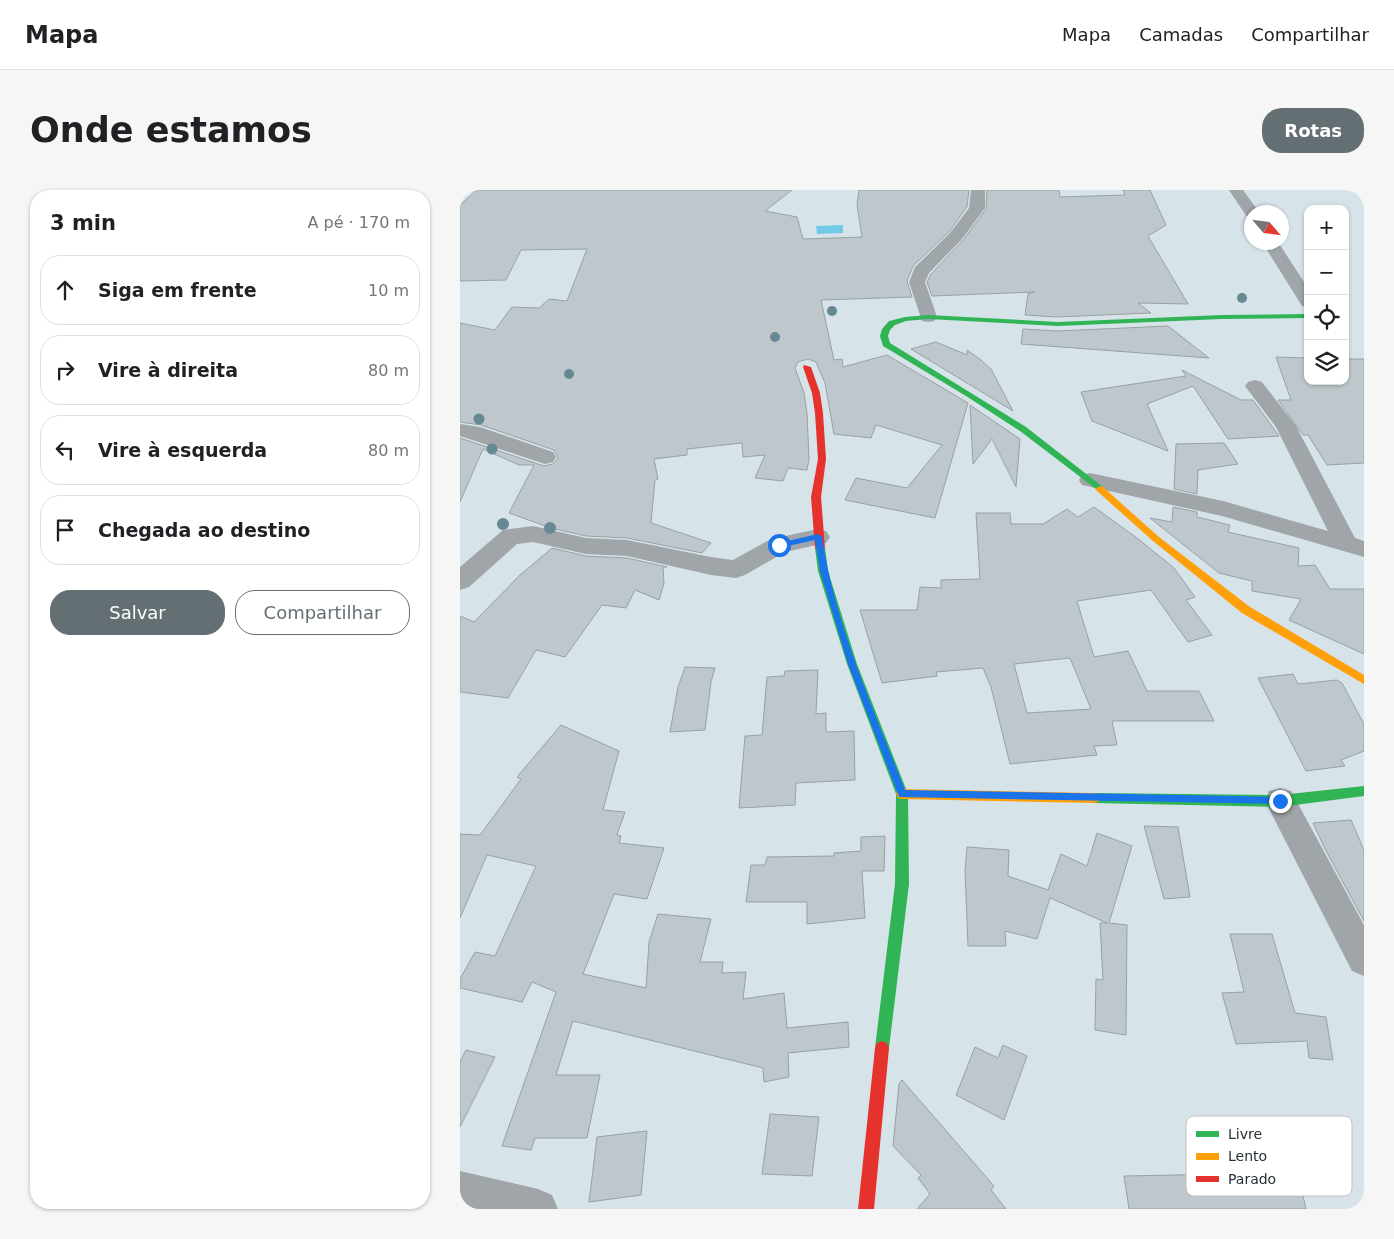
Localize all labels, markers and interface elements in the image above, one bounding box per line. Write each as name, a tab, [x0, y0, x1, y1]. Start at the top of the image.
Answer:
text: Mapa	[25, 21, 98, 49]
text: Mapa	[1062, 24, 1111, 45]
text: Camadas	[1139, 24, 1223, 45]
text: Compartilhar	[1251, 24, 1369, 45]
button: Rotas	[1262, 108, 1364, 153]
text: Onde estamos	[30, 110, 312, 150]
north arrow	[1244, 205, 1289, 250]
map controls	[1304, 205, 1349, 385]
button: +	[1304, 205, 1349, 250]
text: 3 min	[50, 211, 116, 235]
text: A pé · 170 m	[308, 213, 410, 232]
button: −	[1304, 250, 1349, 295]
icon: ahead	[51, 276, 79, 304]
text: Siga em frente	[98, 279, 257, 301]
text: 10 m	[368, 281, 409, 300]
button: locate	[1304, 295, 1349, 340]
button: layers	[1304, 340, 1349, 385]
icon: right	[51, 356, 79, 384]
text: Vire à direita	[98, 359, 238, 381]
text: 80 m	[368, 361, 409, 380]
icon: left	[51, 436, 79, 464]
text: Vire à esquerda	[98, 439, 267, 461]
text: 80 m	[368, 441, 409, 460]
icon: arrive	[51, 516, 79, 544]
text: Chegada ao destino	[98, 519, 310, 541]
route start	[768, 534, 791, 557]
button: Salvar	[50, 590, 225, 635]
button: Compartilhar	[235, 590, 410, 635]
route end	[1269, 790, 1292, 813]
legend	[1186, 1116, 1352, 1196]
text: Livre	[1228, 1126, 1262, 1142]
text: Lento	[1228, 1148, 1267, 1164]
text: Parado	[1228, 1171, 1276, 1187]

